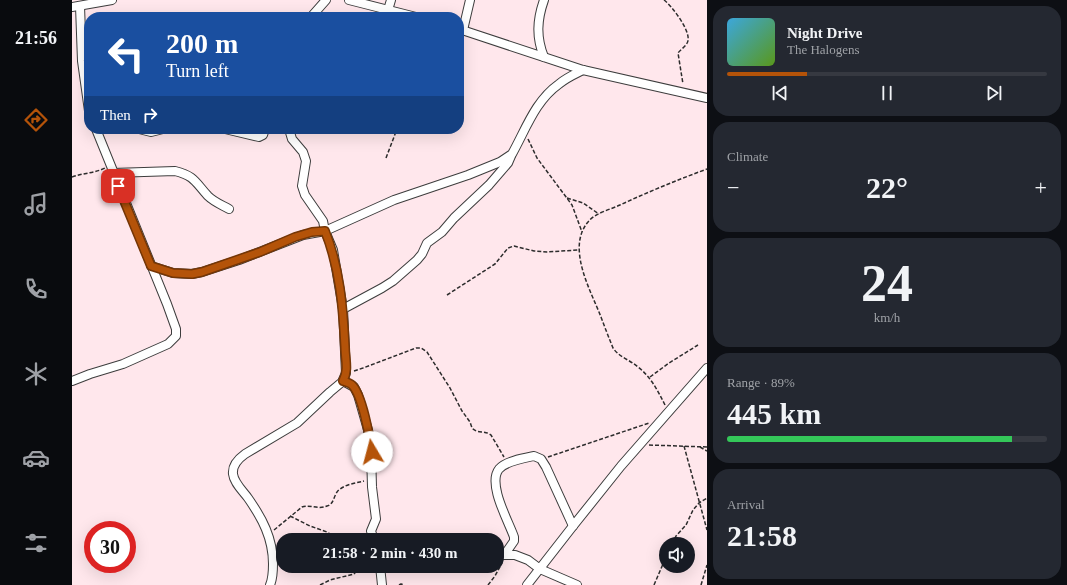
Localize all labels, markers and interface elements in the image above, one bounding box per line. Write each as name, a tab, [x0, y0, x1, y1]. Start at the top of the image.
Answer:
text: Night Drive	[787, 25, 862, 41]
text: 21:56	[15, 28, 57, 48]
icon: left	[100, 28, 152, 80]
text: 200 m	[166, 28, 238, 59]
text: The Halogens	[787, 42, 860, 57]
text: Turn left	[166, 61, 229, 81]
icon: previous	[769, 82, 791, 104]
icon: pause	[876, 82, 898, 104]
icon: next	[983, 82, 1005, 104]
icon: right	[139, 104, 161, 126]
icon: directions	[22, 106, 50, 134]
text: Then	[100, 107, 131, 123]
text: Climate	[727, 149, 768, 164]
pin	[101, 169, 135, 203]
text: 22°	[866, 171, 908, 204]
icon: arrive	[107, 175, 129, 197]
text: −	[727, 175, 739, 200]
text: +	[1035, 175, 1047, 200]
icon: music	[22, 190, 50, 218]
text: 24	[861, 255, 913, 312]
icon: phone	[22, 275, 50, 303]
text: km/h	[874, 310, 900, 325]
icon: climate	[22, 360, 50, 388]
text: Range · 89%	[727, 375, 795, 390]
text: 445 km	[727, 397, 821, 430]
position arrow	[351, 431, 393, 473]
icon: car	[22, 444, 50, 472]
text: Arrival	[727, 497, 765, 512]
text: 21:58	[727, 519, 797, 552]
speed limit sign: 30	[84, 521, 136, 573]
icon: filters	[22, 529, 50, 557]
map controls	[659, 537, 695, 573]
button: sound	[659, 537, 695, 573]
text: 21:58 · 2 min · 430 m	[323, 545, 458, 561]

